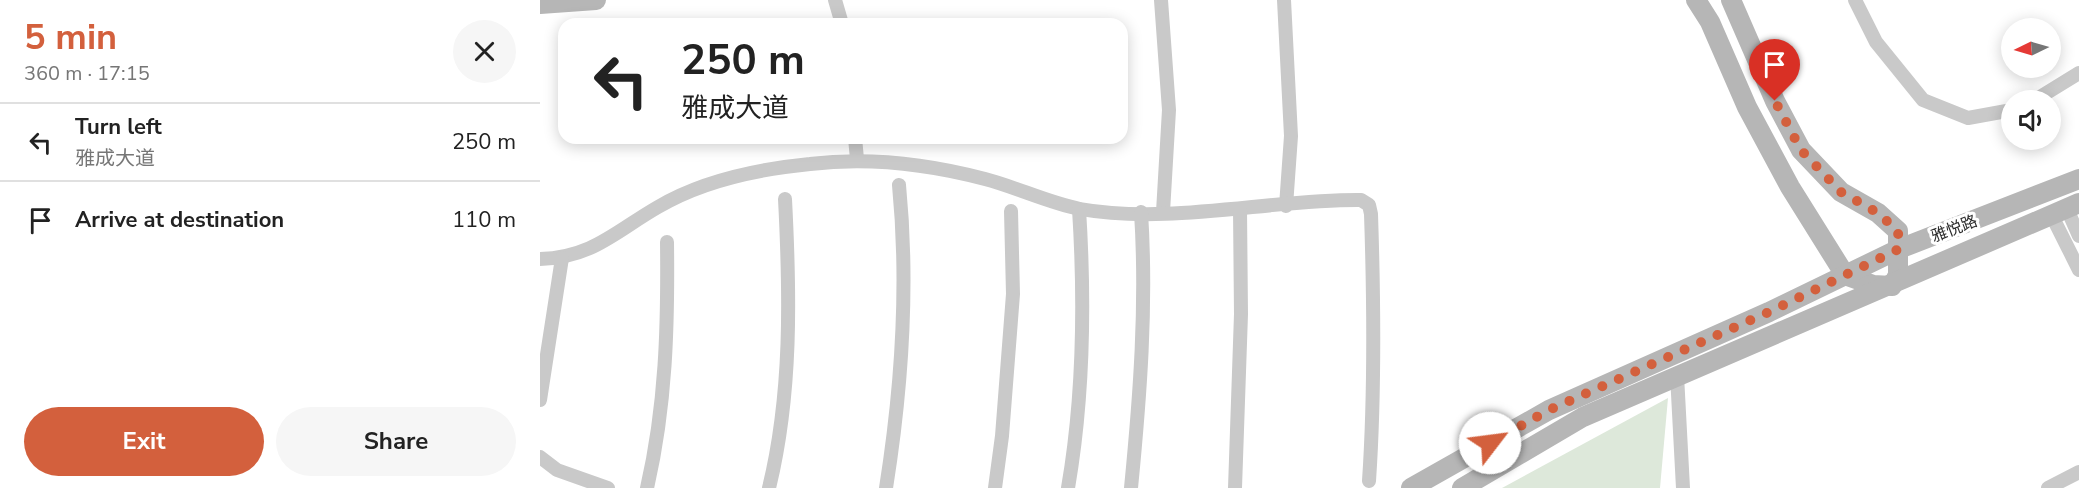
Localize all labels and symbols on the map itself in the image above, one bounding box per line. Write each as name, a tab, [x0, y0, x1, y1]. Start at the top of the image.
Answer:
north arrow	[2001, 18, 2061, 78]
pin	[1749, 39, 1800, 101]
street label: 雅悦路	[1928, 210, 1981, 248]
position arrow	[1458, 411, 1522, 475]

